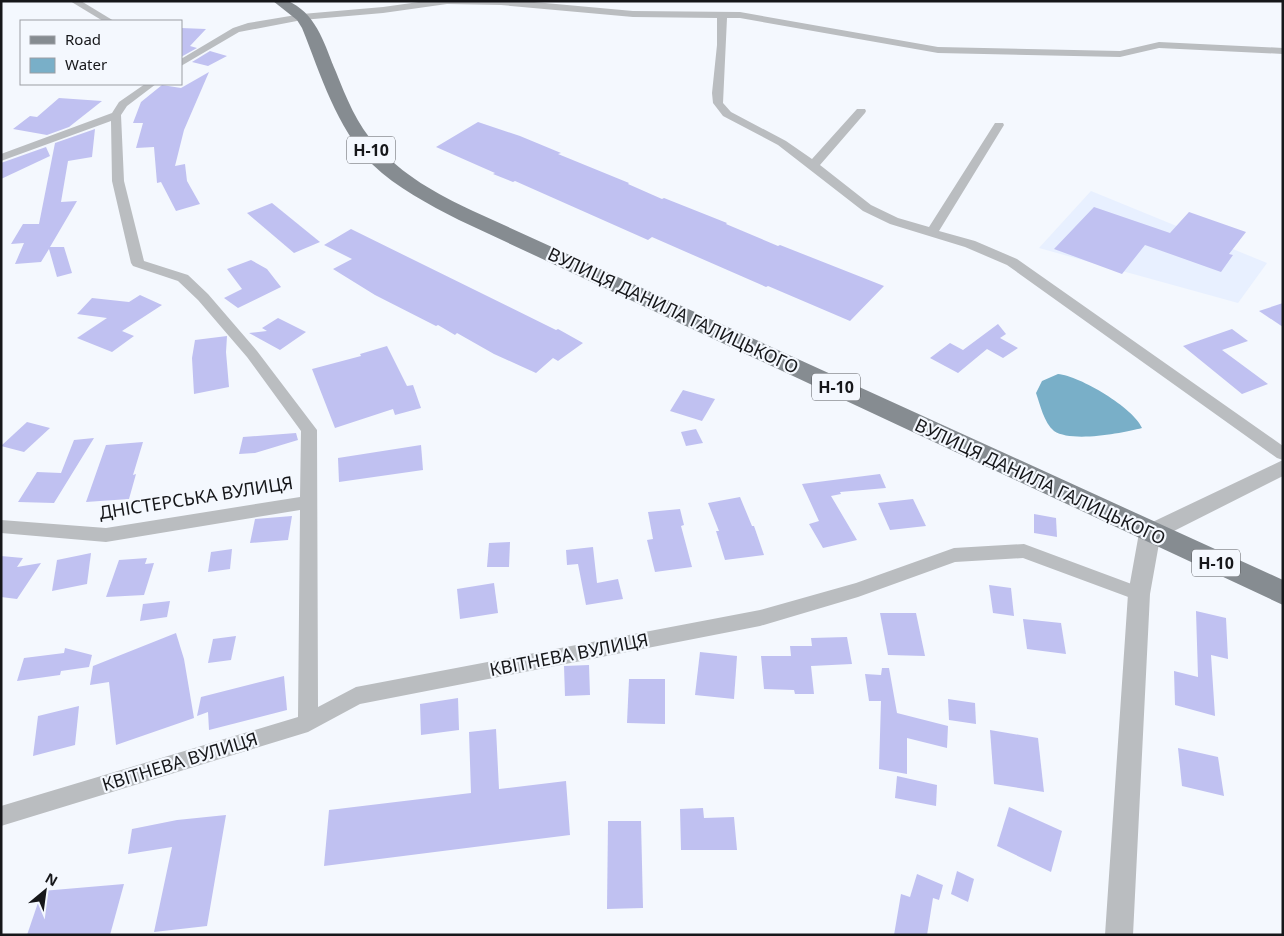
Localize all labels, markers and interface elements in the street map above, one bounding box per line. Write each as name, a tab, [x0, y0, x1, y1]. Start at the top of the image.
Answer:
legend	[20, 20, 182, 85]
text: Road	[65, 29, 101, 49]
text: Water	[65, 54, 107, 74]
road number: Н-10	[347, 136, 395, 164]
street label: ВУЛИЦЯ ДАНИЛА ГАЛИЦЬКОГО	[544, 241, 803, 379]
road number: Н-10	[812, 374, 860, 401]
street label: ВУЛИЦЯ ДАНИЛА ГАЛИЦЬКОГО	[911, 412, 1170, 550]
street label: ДНІСТЕРСЬКА ВУЛИЦЯ	[97, 470, 295, 524]
road number: Н-10	[1192, 550, 1240, 576]
street label: КВІТНЕВА ВУЛИЦЯ	[487, 627, 650, 681]
street label: КВІТНЕВА ВУЛИЦЯ	[99, 726, 260, 796]
north arrow	[20, 866, 70, 916]
text: N	[42, 868, 61, 890]

